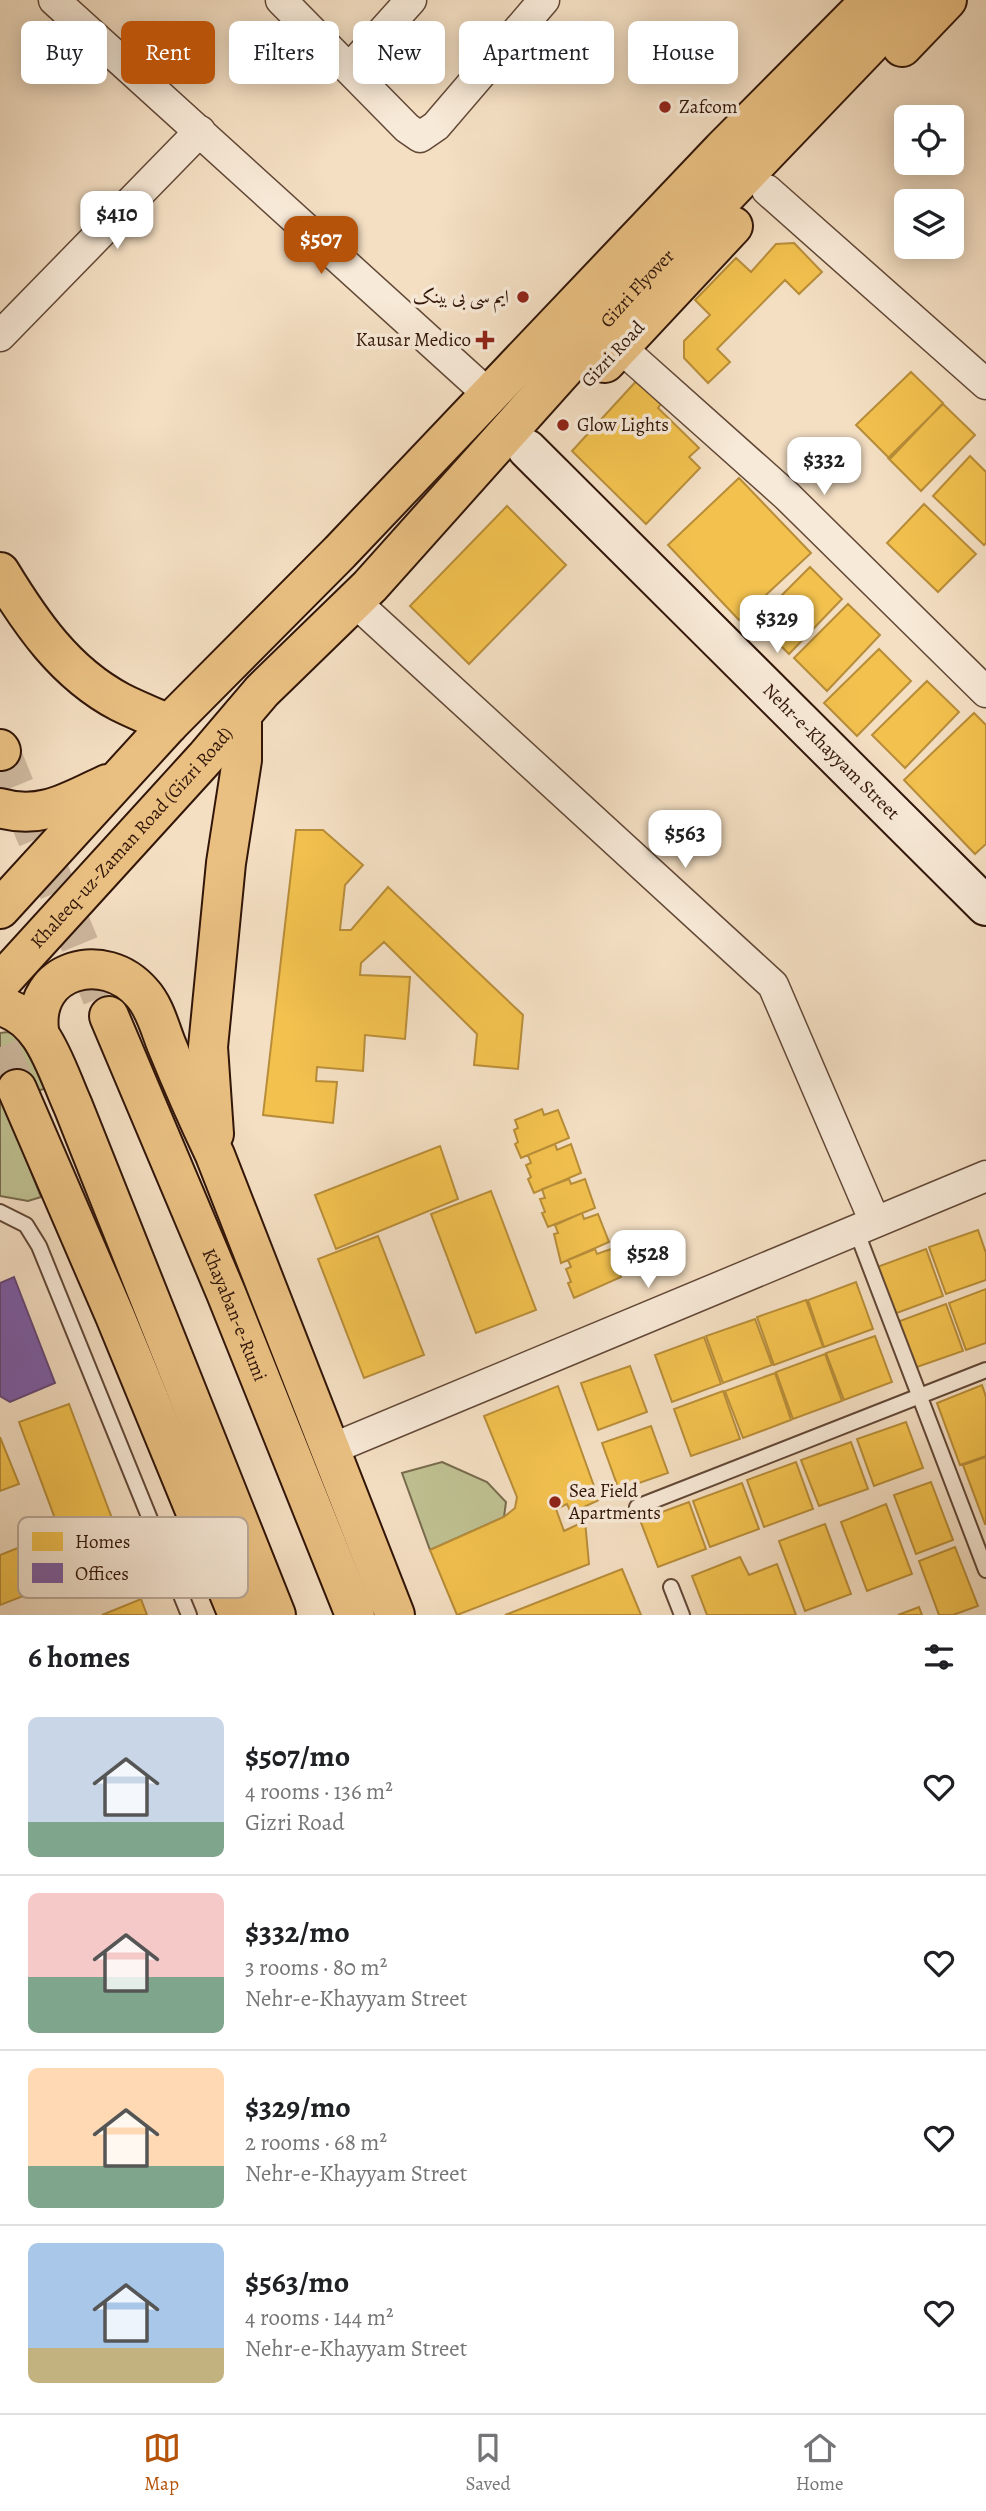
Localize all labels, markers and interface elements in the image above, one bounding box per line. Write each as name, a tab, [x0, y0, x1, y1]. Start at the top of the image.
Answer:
chip: Buy	[21, 21, 107, 84]
chip: Rent	[121, 21, 215, 84]
chip: Filters	[229, 21, 339, 84]
chip: New	[353, 21, 445, 84]
chip: Apartment	[459, 21, 614, 84]
chip: House	[628, 21, 738, 84]
place label: Zafcom	[679, 94, 738, 120]
marker: Zafcom	[657, 99, 673, 115]
map controls	[894, 105, 964, 259]
button: locate	[894, 105, 964, 175]
button: layers	[894, 189, 964, 259]
pin: $410	[76, 191, 158, 251]
text: $410	[96, 198, 138, 229]
pin: $507	[280, 216, 362, 276]
text: $507	[300, 223, 342, 254]
street label: Gizri Flyover	[594, 243, 680, 333]
place label: ایم سی بی بینک	[413, 284, 509, 313]
marker: ایم سی بی بینک	[515, 289, 531, 305]
street label: Gizri Road	[575, 314, 651, 393]
place label: Kausar Medico	[356, 327, 471, 353]
marker: Kausar Medico	[477, 332, 493, 348]
place label: Glow Lights	[577, 412, 669, 438]
marker: Glow Lights	[555, 417, 571, 433]
pin: $332	[783, 438, 865, 497]
text: $332	[803, 444, 845, 475]
pin: $329	[736, 596, 818, 655]
text: $329	[756, 602, 798, 633]
street label: Nehr-e-Khayyam Street	[757, 678, 905, 826]
street label: Khaleeq-uz-Zaman Road (Gizri Road)	[25, 721, 239, 954]
pin: $563	[644, 810, 726, 870]
text: $563	[664, 817, 706, 848]
pin: $528	[607, 1230, 689, 1290]
text: $528	[627, 1237, 669, 1268]
street label: Khayaban-e-Rumi	[196, 1244, 273, 1385]
place label: Sea Field Apartments	[568, 1478, 661, 1526]
marker: Sea Field Apartments	[547, 1494, 563, 1510]
legend	[18, 1517, 248, 1598]
text: Homes	[75, 1529, 130, 1555]
text: Offices	[75, 1561, 129, 1587]
text: 6 homes	[28, 1637, 130, 1677]
icon: filters	[920, 1638, 958, 1676]
text: $507/mo	[245, 1736, 350, 1776]
icon: home	[84, 1745, 168, 1829]
icon: heart	[920, 1768, 958, 1806]
text: 4 rooms · 136 m²	[245, 1776, 393, 1807]
text: Gizri Road	[245, 1807, 345, 1838]
text: $332/mo	[245, 1912, 350, 1952]
icon: home	[84, 1921, 168, 2005]
icon: heart	[920, 1944, 958, 1982]
text: 3 rooms · 80 m²	[245, 1952, 387, 1983]
text: Nehr-e-Khayyam Street	[245, 1983, 467, 2014]
text: $329/mo	[245, 2087, 351, 2127]
icon: home	[84, 2096, 168, 2180]
icon: heart	[920, 2119, 958, 2157]
text: 2 rooms · 68 m²	[245, 2127, 387, 2158]
text: Nehr-e-Khayyam Street	[245, 2158, 467, 2189]
text: $563/mo	[245, 2262, 349, 2302]
icon: home	[84, 2271, 168, 2355]
icon: heart	[920, 2294, 958, 2332]
text: 4 rooms · 144 m²	[245, 2302, 393, 2333]
text: Nehr-e-Khayyam Street	[245, 2333, 467, 2364]
tab: Map	[143, 2429, 181, 2497]
tab: Saved	[466, 2429, 511, 2497]
tab: Home	[796, 2429, 843, 2497]

